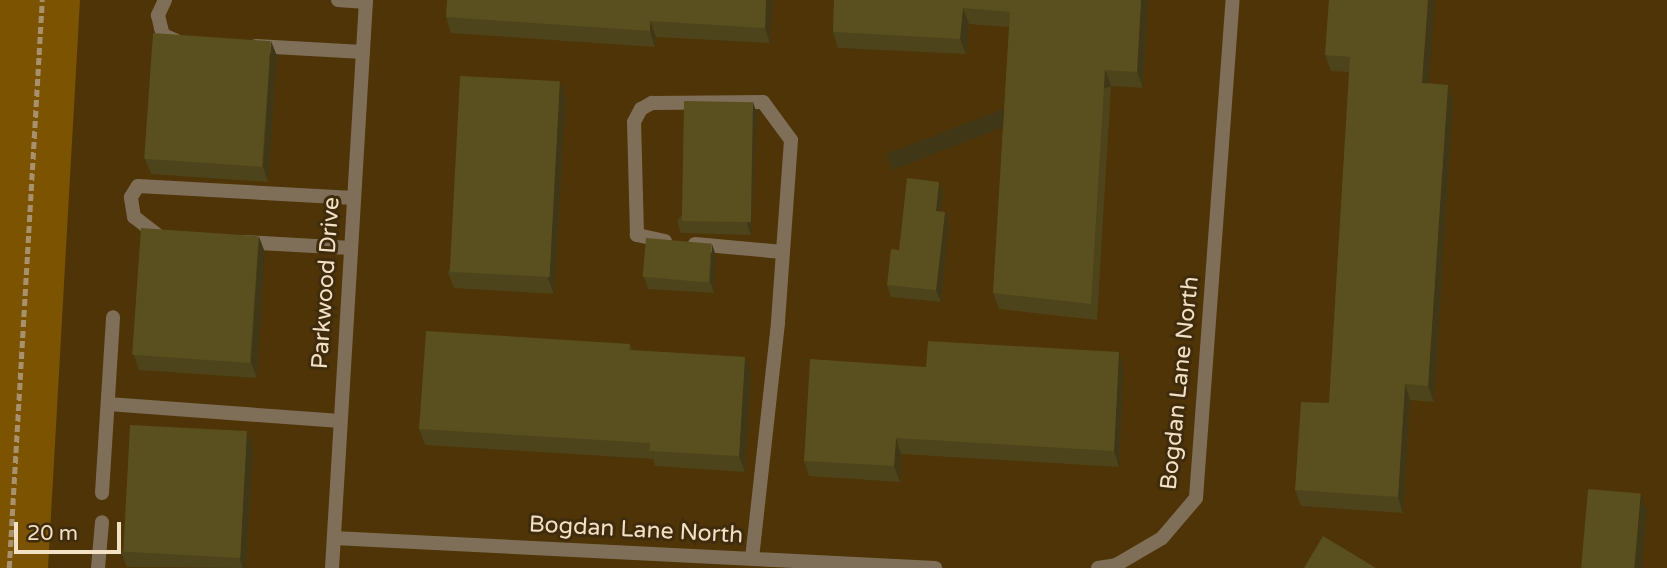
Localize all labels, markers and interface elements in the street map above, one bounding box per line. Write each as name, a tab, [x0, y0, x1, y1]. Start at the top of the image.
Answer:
street label: Parkwood Drive	[306, 196, 346, 370]
street label: Bogdan Lane North	[1155, 275, 1205, 491]
scale bar	[18, 508, 124, 552]
street label: Bogdan Lane North	[528, 511, 744, 549]
text: 20 m	[27, 521, 78, 546]

